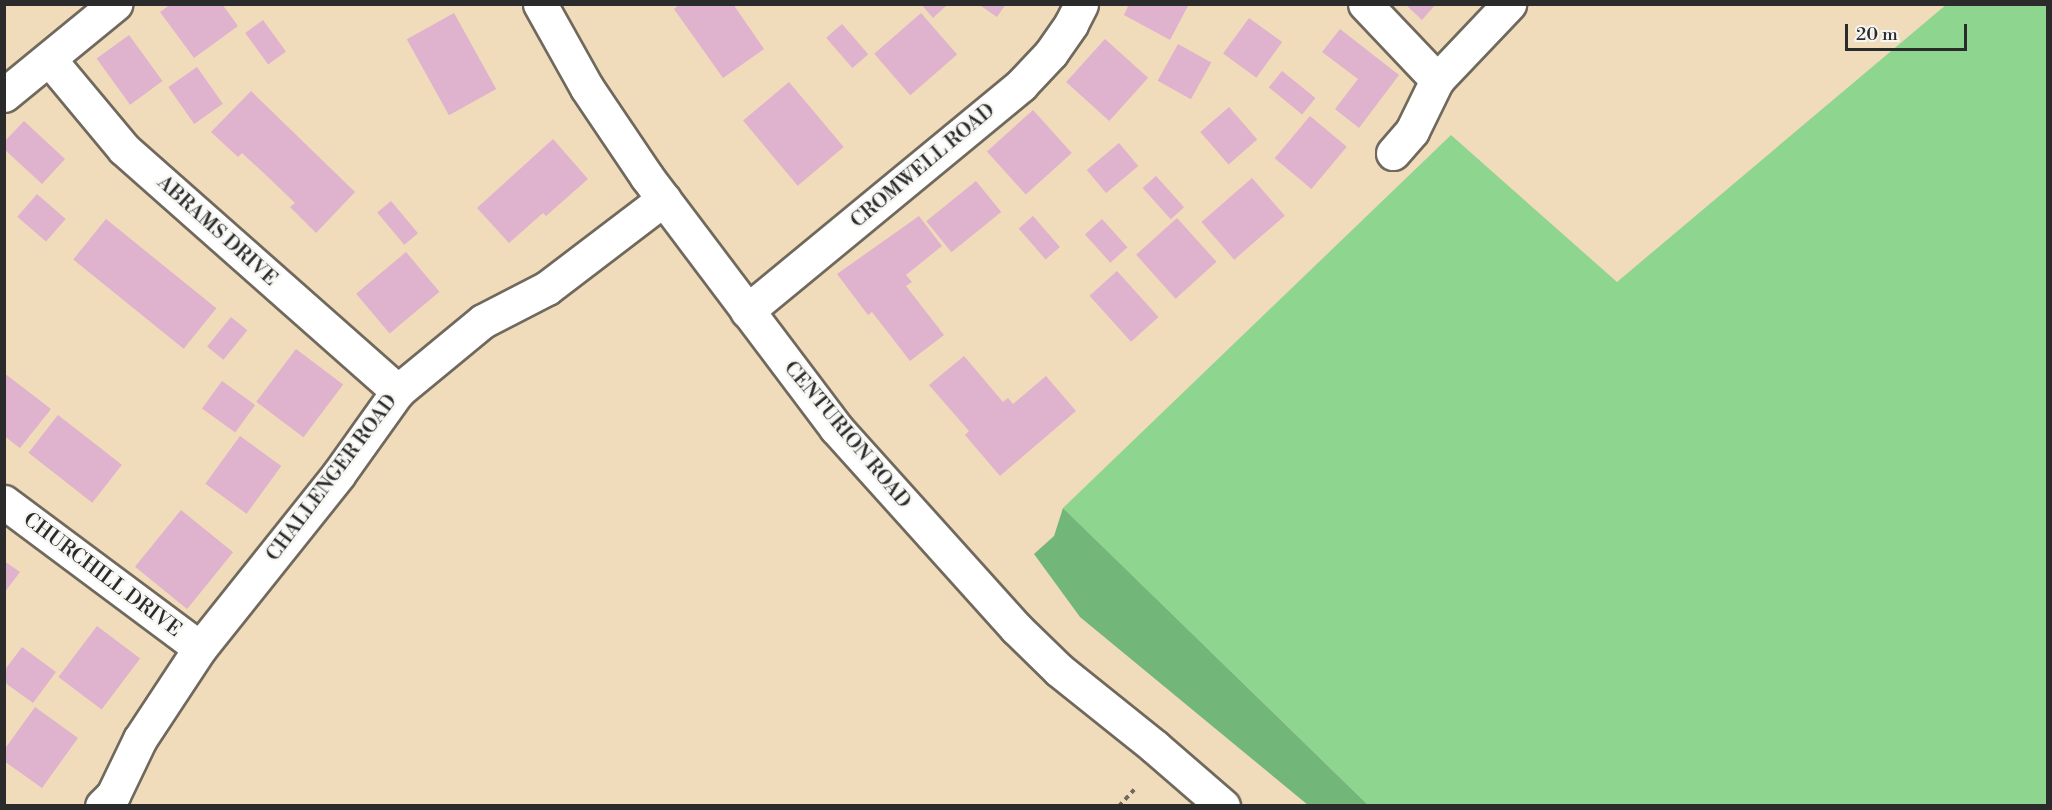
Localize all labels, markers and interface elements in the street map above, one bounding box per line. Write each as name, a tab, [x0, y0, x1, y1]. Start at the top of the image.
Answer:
scale bar	[1848, 12, 1970, 50]
text: 20 m	[1856, 23, 1898, 46]
street label: CROMWELL ROAD	[846, 99, 1000, 233]
street label: ABRAMS DRIVE	[152, 171, 282, 291]
street label: CENTURION ROAD	[779, 357, 915, 513]
street label: CHALLENGER ROAD	[261, 390, 403, 566]
street label: CHURCHILL DRIVE	[18, 508, 186, 642]

